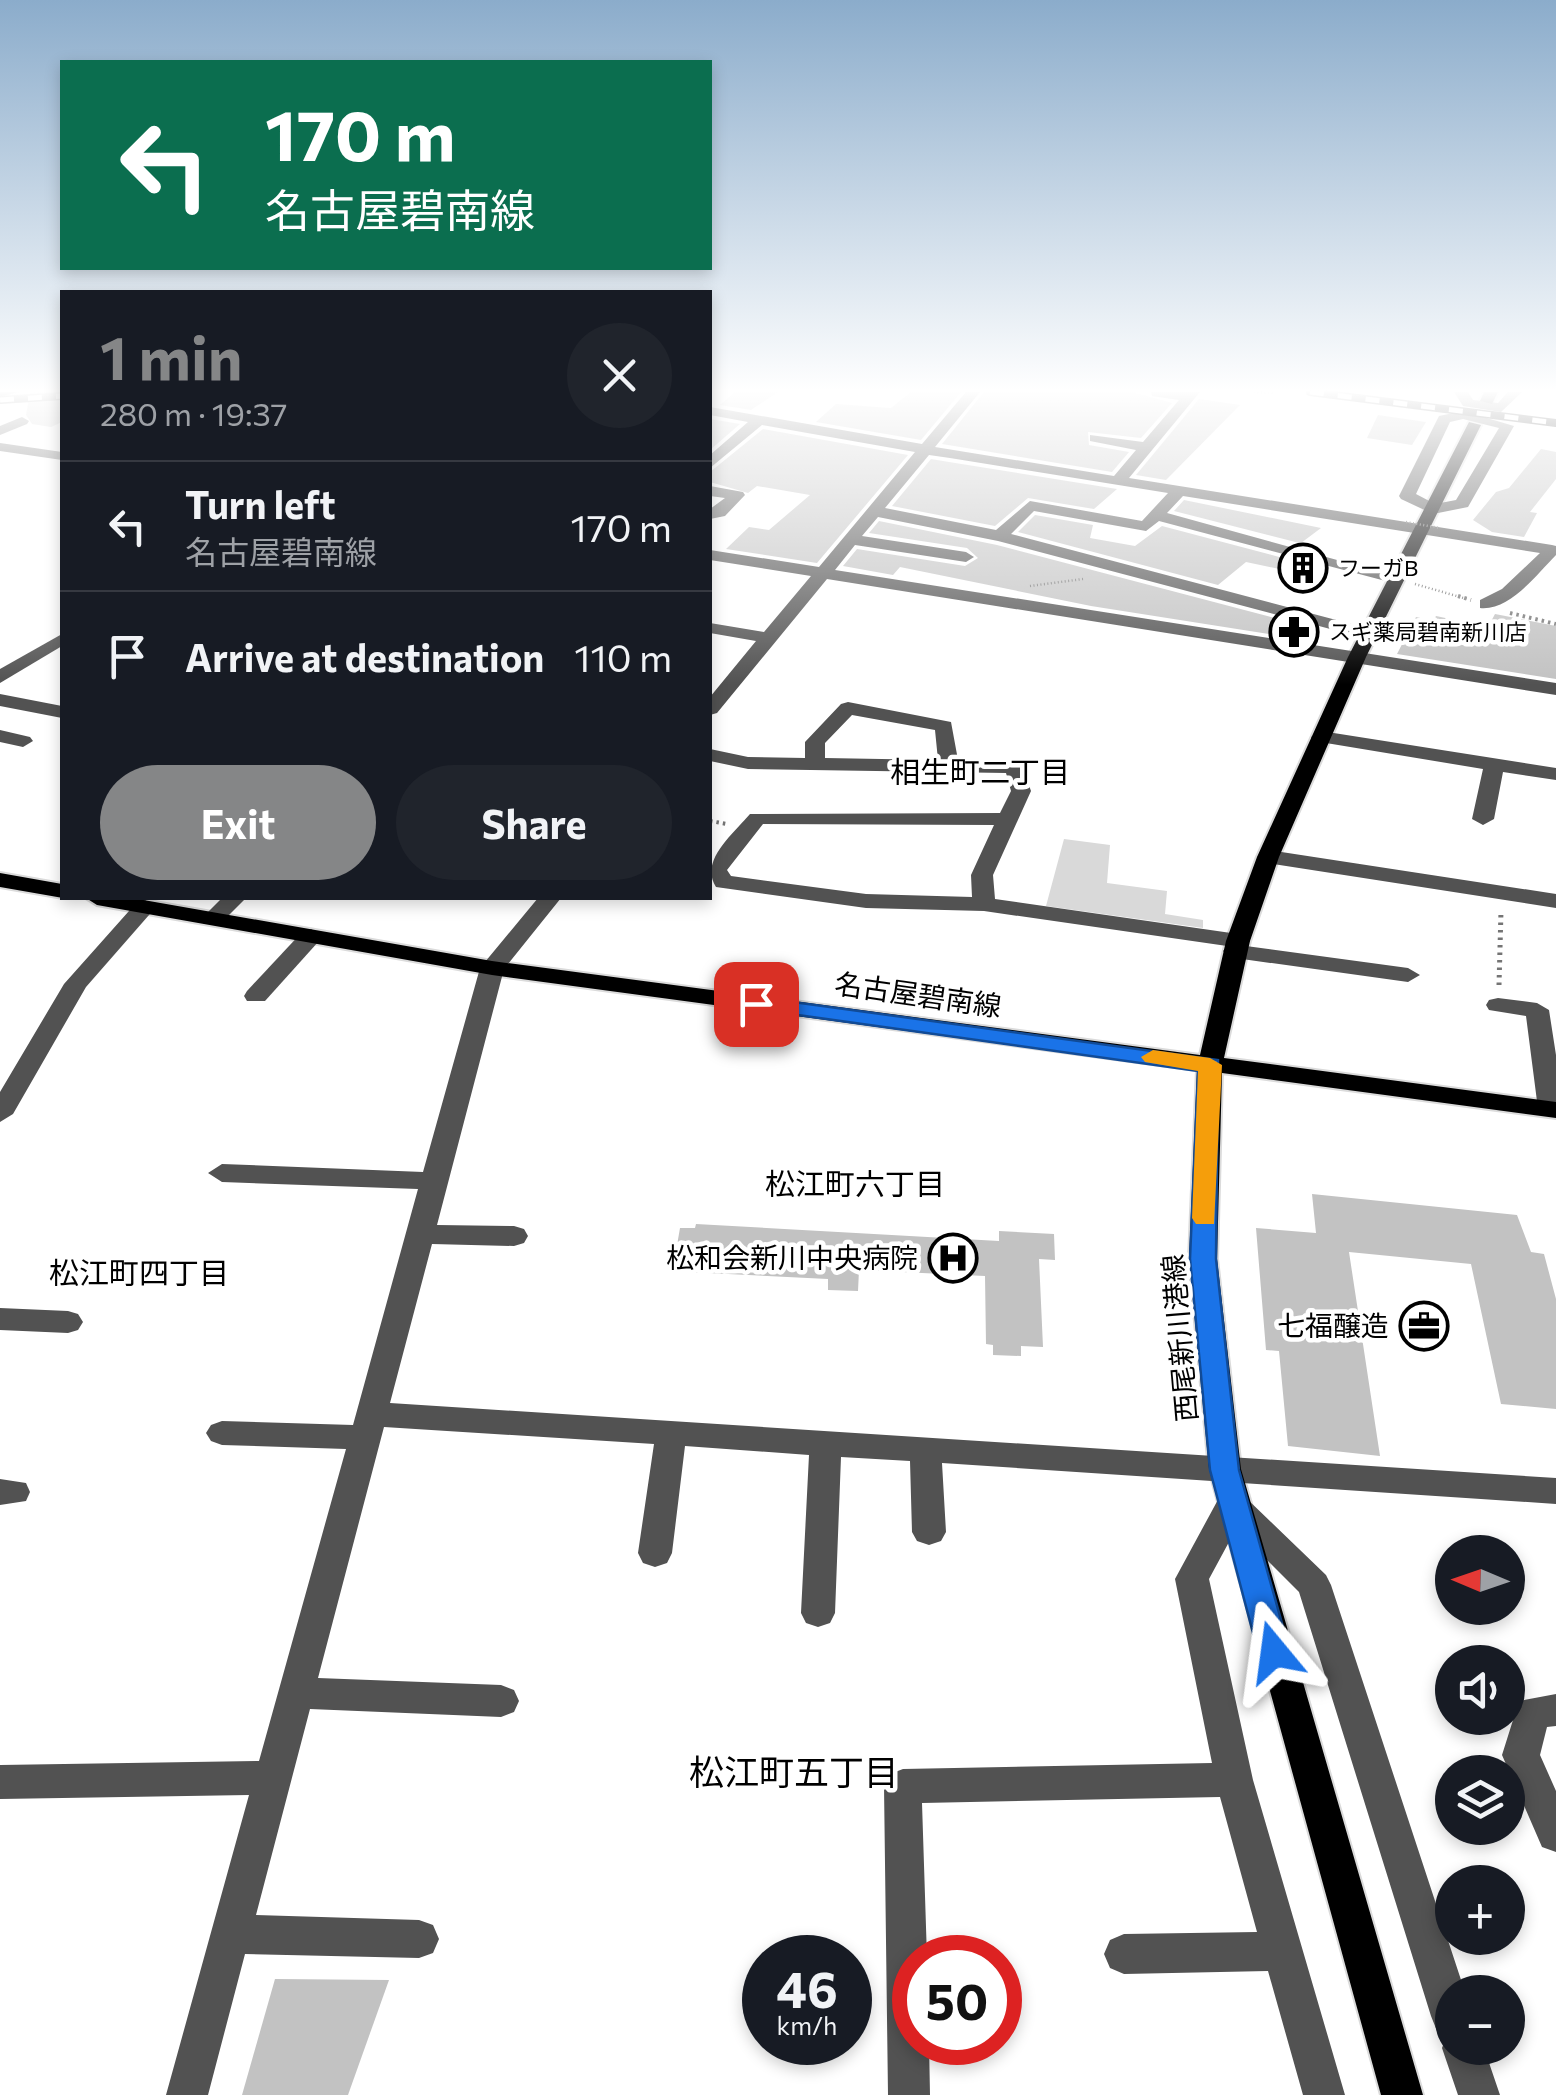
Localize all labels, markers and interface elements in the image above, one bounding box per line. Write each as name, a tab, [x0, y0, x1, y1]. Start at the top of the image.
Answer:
text: 170 m	[265, 90, 456, 175]
icon: left	[100, 100, 230, 230]
text: 名古屋碧南線	[265, 181, 535, 236]
text: 1 min	[100, 319, 242, 392]
button: close	[567, 323, 672, 428]
text: 280 m · 19:37	[100, 393, 288, 433]
text: Turn left	[185, 480, 336, 527]
icon: left	[100, 499, 155, 554]
text: 170 m	[571, 503, 672, 550]
text: 名古屋碧南線	[185, 531, 377, 571]
building icon: フーガB	[1277, 542, 1329, 594]
place label: フーガB	[1338, 554, 1418, 581]
pharmacy icon: スギ薬局碧南新川店	[1268, 606, 1320, 658]
place label: スギ薬局碧南新川店	[1329, 618, 1527, 645]
icon: arrive	[100, 629, 155, 684]
text: Arrive at destination	[185, 633, 544, 680]
text: 110 m	[574, 633, 672, 680]
district label: 相生町二丁目	[890, 752, 1070, 789]
button: Exit	[100, 765, 376, 880]
button: Share	[396, 765, 672, 880]
pin	[714, 962, 799, 1047]
street label: 名古屋碧南線	[833, 965, 1004, 1023]
icon: arrive	[729, 977, 784, 1032]
district label: 松江町六丁目	[765, 1164, 945, 1201]
hospital icon: 松和会新川中央病院	[927, 1232, 979, 1284]
place label: 松和会新川中央病院	[666, 1240, 918, 1274]
district label: 松江町四丁目	[49, 1253, 229, 1290]
street label: 西尾新川港線	[1155, 1253, 1203, 1423]
office icon: 七福醸造	[1398, 1300, 1450, 1352]
place label: 七福醸造	[1277, 1308, 1389, 1342]
north arrow	[1435, 1535, 1525, 1625]
map controls	[1435, 1535, 1525, 2065]
position arrow	[1222, 1600, 1326, 1704]
button: sound	[1435, 1645, 1525, 1735]
district label: 松江町五丁目	[689, 1749, 899, 1792]
button: layers	[1435, 1755, 1525, 1845]
button: +	[1435, 1865, 1525, 1955]
speed limit sign: 50	[892, 1935, 1022, 2065]
text: 46	[776, 1957, 838, 2018]
button: −	[1435, 1975, 1525, 2065]
text: km/h	[777, 2010, 837, 2040]

